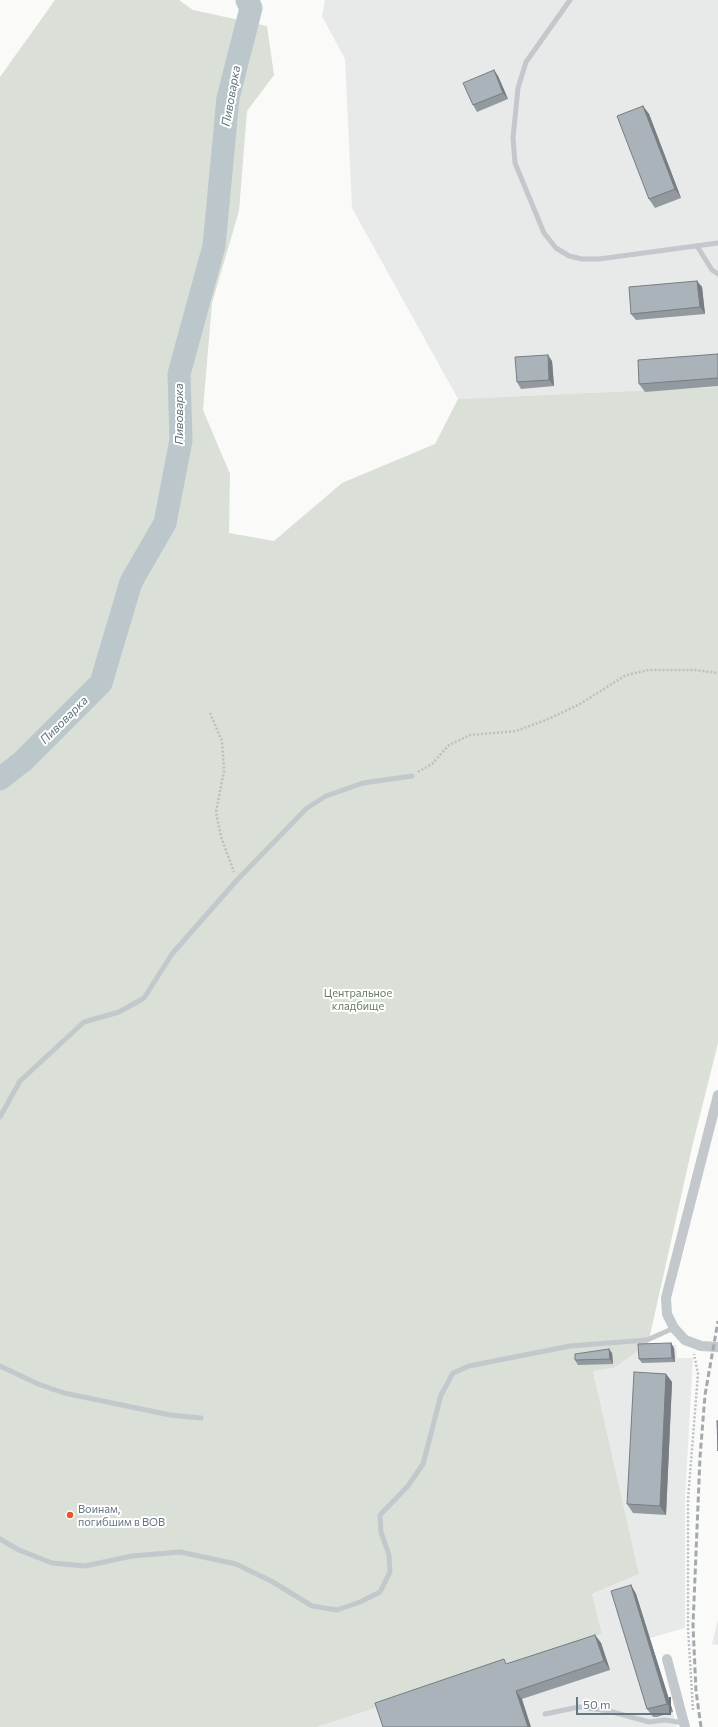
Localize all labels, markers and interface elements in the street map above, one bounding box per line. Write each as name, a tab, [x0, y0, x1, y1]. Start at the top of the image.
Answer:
water label: Пивоварка	[219, 64, 243, 128]
water label: Пивоварка	[172, 383, 186, 445]
water label: Пивоварка	[37, 693, 91, 747]
park label: Центральное кладбище	[324, 986, 392, 1012]
place label: Воинам, погибшим в ВОВ	[78, 1502, 165, 1528]
marker: Воинам, погибшим в ВОВ	[65, 1510, 75, 1520]
scale bar	[578, 1689, 673, 1715]
text: 50 m	[583, 1697, 611, 1711]

